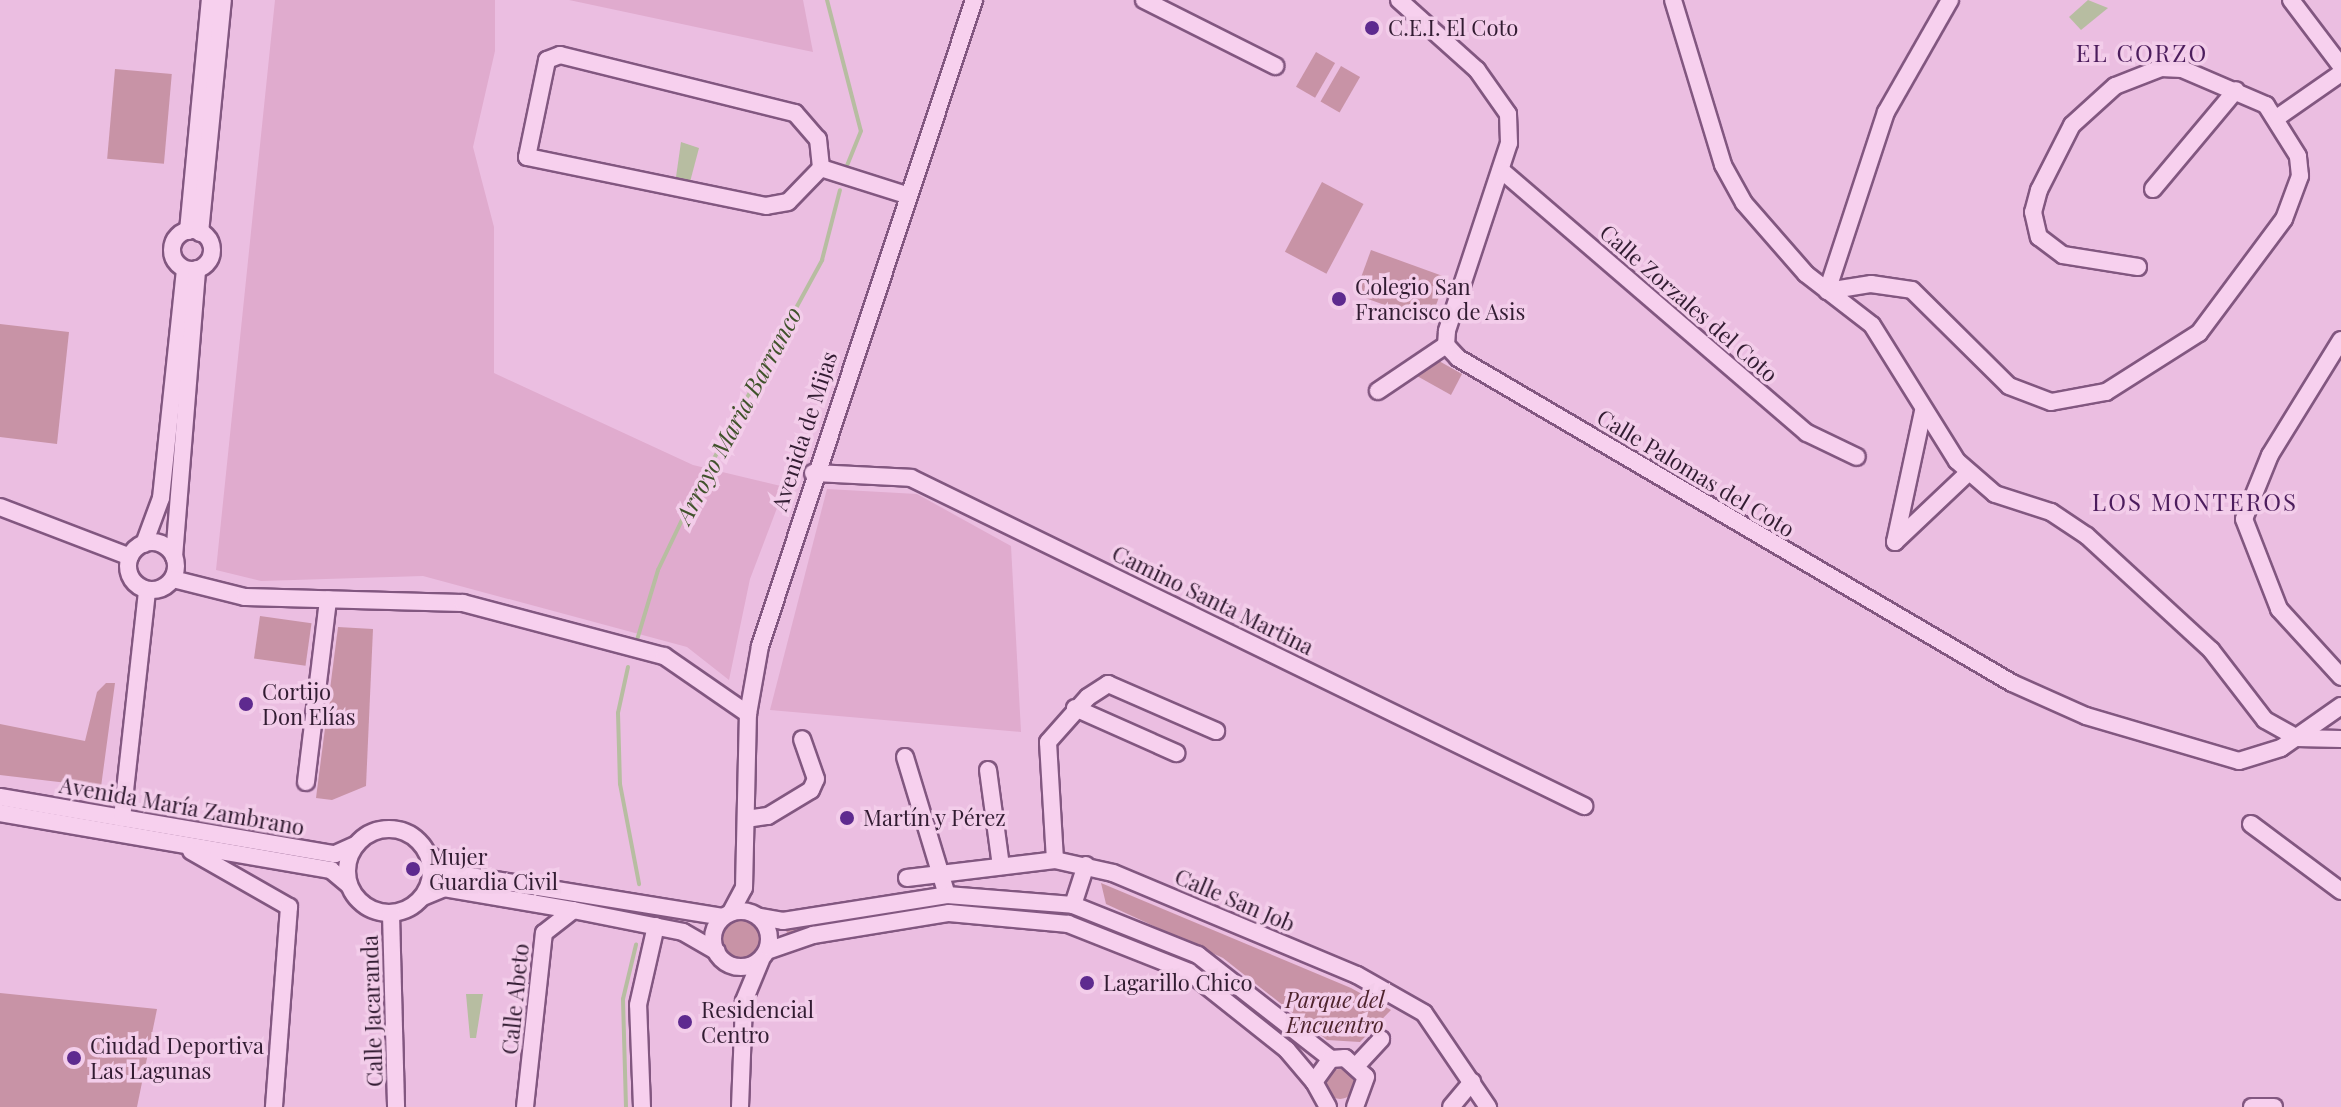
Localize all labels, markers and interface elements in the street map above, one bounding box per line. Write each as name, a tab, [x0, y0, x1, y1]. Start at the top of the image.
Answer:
place label: C.E.I. El Coto	[1388, 15, 1518, 41]
marker: C.E.I. El Coto	[1363, 19, 1381, 37]
district label: EL CORZO	[2076, 39, 2208, 67]
street label: Calle Zorzales del Coto	[1595, 219, 1783, 387]
place label: Colegio San Francisco de Asis	[1355, 273, 1526, 324]
marker: Colegio San Francisco de Asis	[1330, 290, 1348, 308]
water label: Arroyo Maria Barranco	[669, 302, 807, 528]
street label: Avenida de Mijas	[766, 348, 842, 514]
street label: Calle Palomas del Coto	[1593, 404, 1799, 542]
district label: LOS MONTEROS	[2092, 488, 2298, 516]
street label: Camino Santa Martina	[1108, 540, 1318, 660]
place label: Cortijo Don Elías	[262, 678, 355, 730]
marker: Cortijo Don Elías	[237, 695, 255, 713]
street label: Avenida María Zambrano	[57, 771, 307, 841]
place label: Martín y Pérez	[863, 805, 1007, 831]
marker: Martín y Pérez	[838, 809, 856, 827]
place label: Mujer Guardia Civil	[429, 843, 558, 894]
marker: Mujer Guardia Civil	[404, 860, 422, 878]
street label: Calle San Job	[1171, 863, 1299, 937]
street label: Calle Jacaranda	[356, 935, 388, 1087]
street label: Calle Abeto	[496, 942, 534, 1056]
place label: Lagarillo Chico	[1103, 970, 1253, 996]
marker: Lagarillo Chico	[1078, 974, 1096, 992]
park label: Parque del Encuentro	[1285, 986, 1385, 1038]
place label: Residencial Centro	[701, 996, 814, 1048]
marker: Residencial Centro	[676, 1013, 694, 1031]
place label: Ciudad Deportiva Las Lagunas	[90, 1032, 264, 1084]
marker: Ciudad Deportiva Las Lagunas	[65, 1049, 83, 1067]

